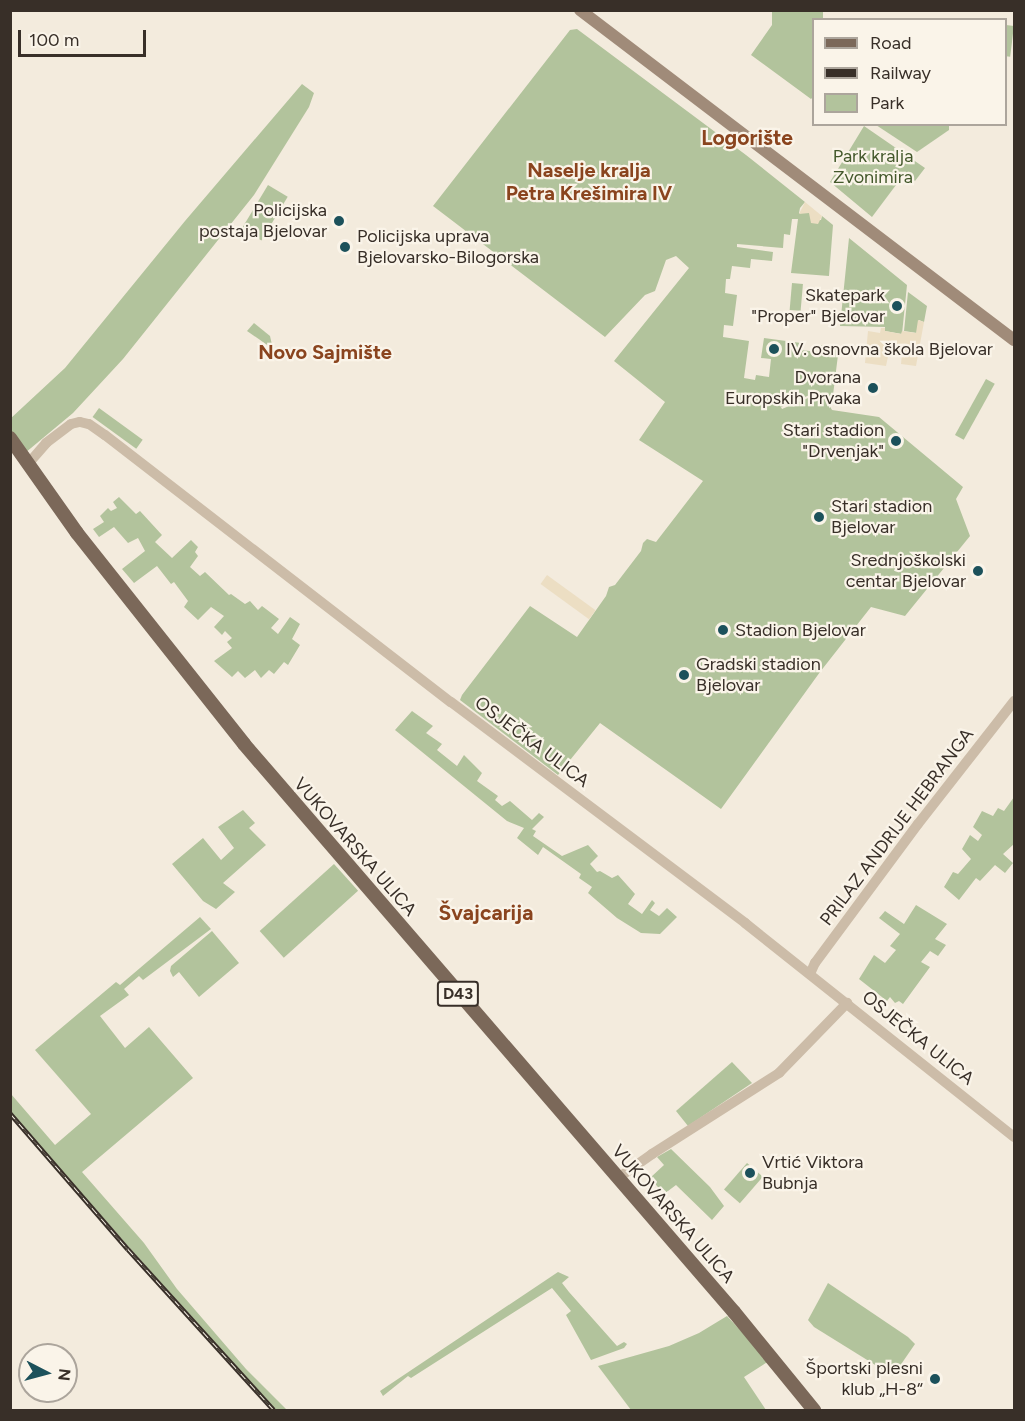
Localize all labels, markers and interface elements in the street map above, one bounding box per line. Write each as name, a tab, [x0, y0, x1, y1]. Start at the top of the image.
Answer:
scale bar	[21, 18, 148, 56]
legend	[812, 18, 1007, 126]
text: 100 m	[29, 29, 79, 51]
text: Road	[870, 32, 911, 54]
text: Railway	[870, 62, 931, 84]
text: Park	[870, 92, 904, 114]
district label: Logorište	[701, 125, 793, 151]
park label: Park kralja Zvonimira	[833, 146, 913, 188]
district label: Naselje kralja Petra Krešimira IV	[506, 159, 672, 206]
place label: Policijska postaja Bjelovar	[199, 200, 327, 242]
marker: Policijska postaja Bjelovar	[332, 214, 346, 228]
place label: Policijska uprava Bjelovarsko-Bilogorska	[357, 226, 539, 268]
marker: Policijska uprava Bjelovarsko-Bilogorska	[338, 240, 352, 254]
place label: Skatepark "Proper" Bjelovar	[751, 285, 885, 328]
marker: Skatepark "Proper" Bjelovar	[890, 299, 904, 313]
place label: IV. osnovna škola Bjelovar	[786, 338, 993, 360]
district label: Novo Sajmište	[258, 340, 392, 364]
marker: IV. osnovna škola Bjelovar	[767, 342, 781, 356]
place label: Dvorana Europskih Prvaka	[725, 367, 861, 410]
marker: Dvorana Europskih Prvaka	[866, 381, 880, 395]
place label: Stari stadion "Drvenjak"	[783, 420, 884, 462]
marker: Stari stadion "Drvenjak"	[889, 434, 903, 448]
place label: Stari stadion Bjelovar	[831, 496, 932, 538]
marker: Stari stadion Bjelovar	[812, 510, 826, 524]
place label: Srednjoškolski centar Bjelovar	[846, 550, 966, 592]
marker: Srednjoškolski centar Bjelovar	[971, 564, 985, 578]
place label: Stadion Bjelovar	[735, 619, 866, 641]
marker: Stadion Bjelovar	[716, 623, 730, 637]
place label: Gradski stadion Bjelovar	[696, 654, 821, 696]
marker: Gradski stadion Bjelovar	[677, 668, 691, 682]
street label: OSJEČKA ULICA	[471, 692, 593, 792]
street label: PRILAZ ANDRIJE HEBRANGA	[816, 724, 978, 930]
street label: VUKOVARSKA ULICA	[289, 774, 421, 920]
district label: Švajcarija	[439, 900, 533, 926]
road number: D43	[436, 981, 480, 1007]
street label: OSJEČKA ULICA	[858, 986, 978, 1090]
street label: VUKOVARSKA ULICA	[607, 1141, 739, 1287]
place label: Vrtić Viktora Bubnja	[762, 1152, 863, 1194]
marker: Vrtić Viktora Bubnja	[743, 1166, 757, 1180]
north arrow	[18, 1343, 78, 1403]
place label: Športski plesni klub „H-8“	[805, 1358, 923, 1400]
text: N	[54, 1368, 75, 1382]
marker: Športski plesni klub „H-8“	[928, 1372, 942, 1386]

